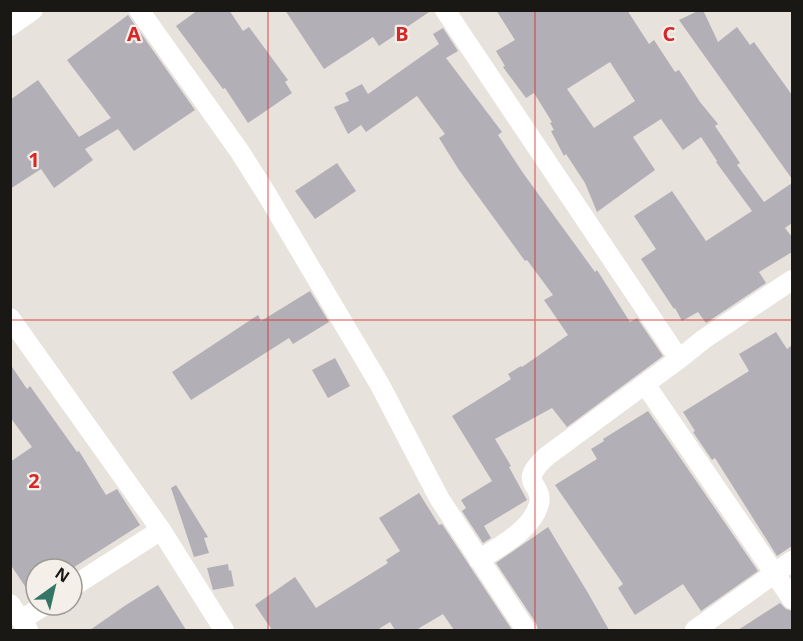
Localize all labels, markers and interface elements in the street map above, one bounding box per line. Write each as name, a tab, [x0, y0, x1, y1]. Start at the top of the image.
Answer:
text: A	[127, 20, 141, 47]
text: B	[395, 20, 409, 47]
text: C	[663, 20, 676, 47]
text: 1	[28, 146, 40, 173]
text: 2	[28, 467, 40, 494]
north arrow	[24, 557, 84, 617]
text: N	[51, 562, 74, 587]

